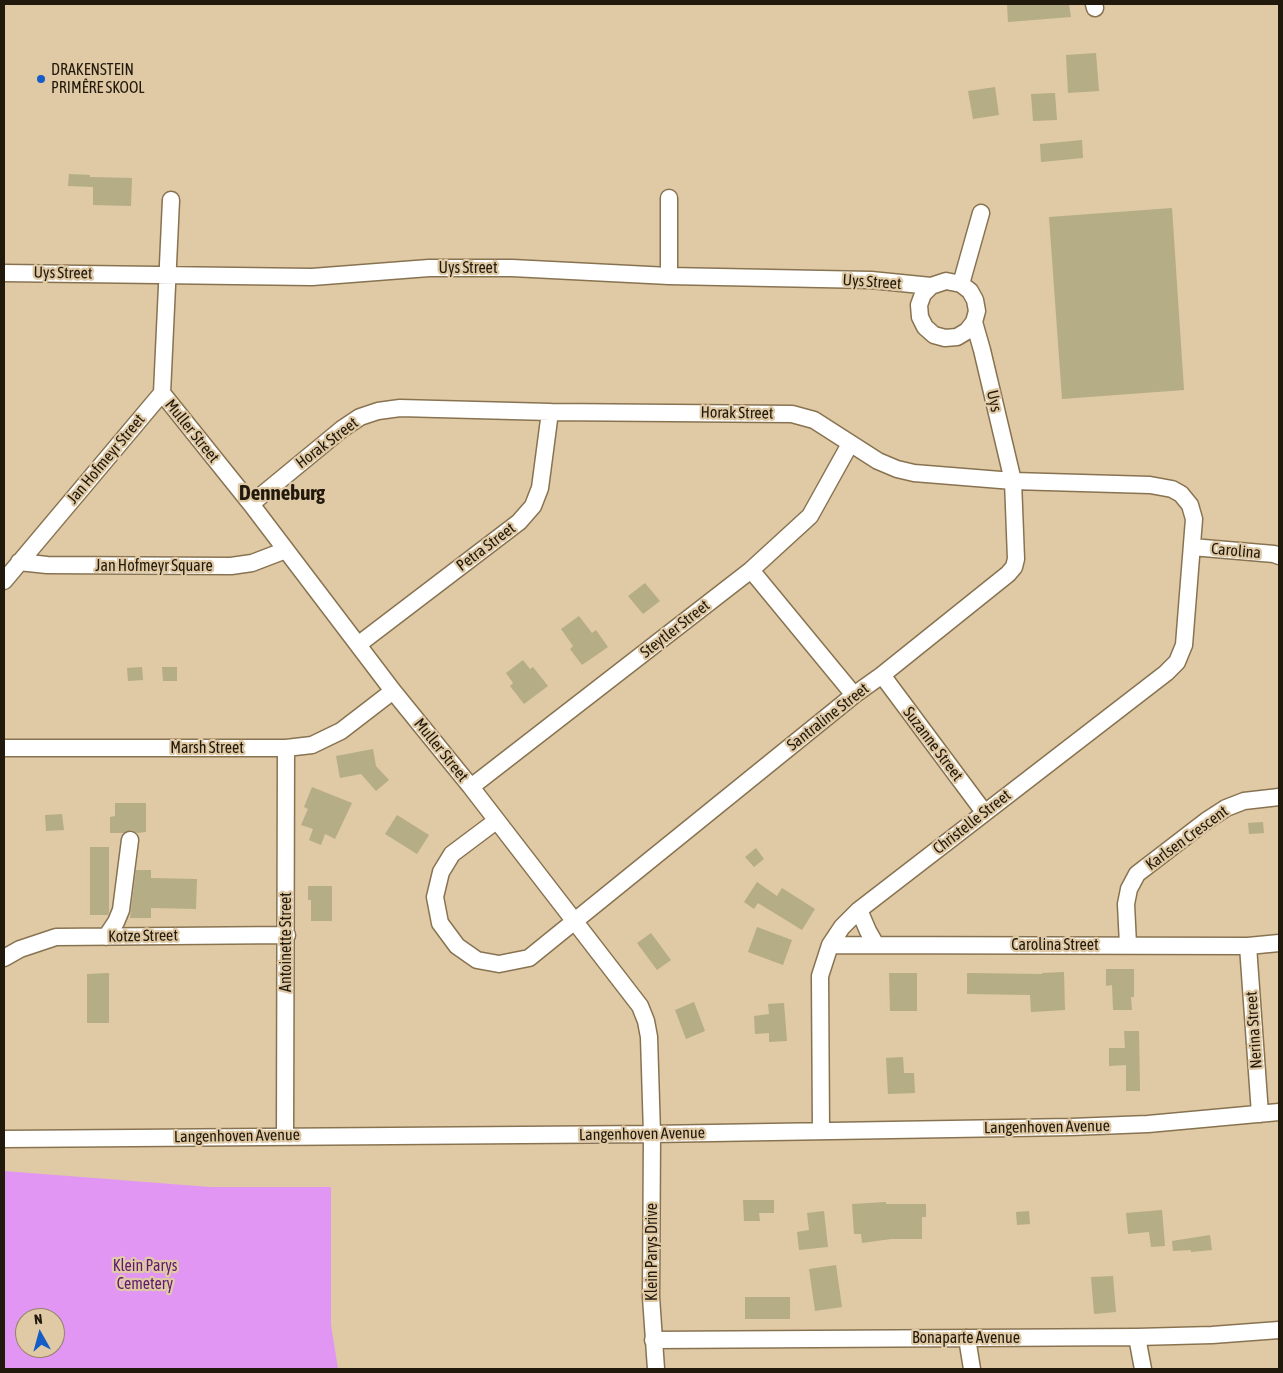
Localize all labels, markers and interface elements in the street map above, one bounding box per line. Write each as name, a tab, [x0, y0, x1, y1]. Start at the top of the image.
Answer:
place label: DRAKENSTEIN PRIMÊRE SKOOL	[51, 60, 144, 98]
marker: DRAKENSTEIN PRIMÊRE SKOOL	[35, 73, 47, 85]
street label: Uys Street	[439, 258, 497, 278]
street label: Uys Street	[33, 263, 93, 283]
street label: Uys Street	[842, 270, 902, 294]
street label: Uys	[982, 388, 1006, 414]
street label: Muller Street	[161, 395, 223, 467]
street label: Horak Street	[700, 403, 774, 423]
street label: Jan Hofmeyr Street	[63, 410, 149, 508]
street label: Horak Street	[292, 413, 362, 473]
district label: Denneburg	[239, 480, 325, 506]
street label: Petra Street	[453, 519, 519, 575]
street label: Carolina	[1210, 539, 1262, 563]
street label: Jan Hofmeyr Square	[95, 556, 213, 576]
street label: Steytler Street	[636, 596, 714, 662]
street label: Santraline Street	[783, 679, 873, 755]
street label: Suzanne Street	[899, 703, 967, 785]
street label: Muller Street	[410, 714, 472, 786]
street label: Marsh Street	[170, 738, 244, 758]
street label: Christelle Street	[929, 786, 1015, 858]
street label: Karlsen Crescent	[1142, 802, 1232, 874]
street label: Antoinette Street	[276, 892, 296, 992]
street label: Kotze Street	[108, 926, 178, 946]
street label: Carolina Street	[1011, 935, 1099, 955]
street label: Nerina Street	[1242, 991, 1266, 1069]
street label: Langenhoven Avenue	[984, 1116, 1110, 1138]
street label: Langenhoven Avenue	[579, 1123, 705, 1145]
street label: Langenhoven Avenue	[174, 1125, 300, 1147]
street label: Klein Parys Drive	[642, 1203, 662, 1301]
park label: Klein Parys Cemetery	[113, 1256, 177, 1294]
north arrow	[15, 1308, 65, 1358]
text: N	[33, 1311, 43, 1328]
street label: Bonaparte Avenue	[912, 1328, 1020, 1348]

